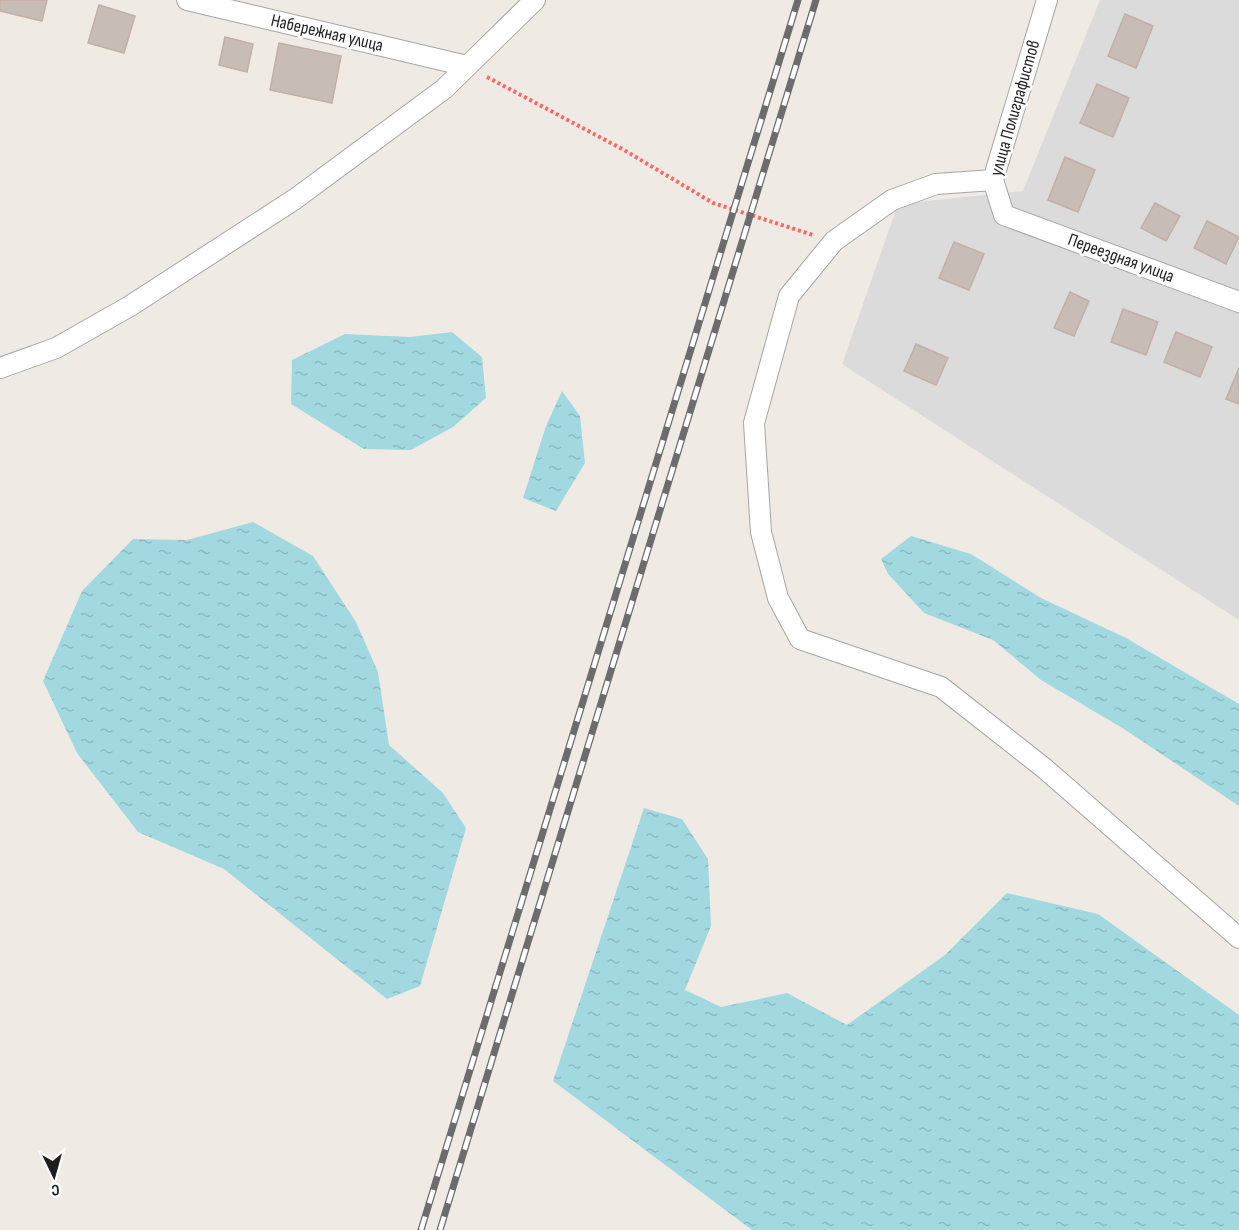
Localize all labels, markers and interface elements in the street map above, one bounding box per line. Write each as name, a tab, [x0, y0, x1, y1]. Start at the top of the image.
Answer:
street label: Набережная улица	[269, 10, 385, 56]
street label: улица Полиграфистов	[986, 38, 1044, 178]
street label: Переездная улица	[1065, 229, 1177, 287]
north arrow	[24, 1146, 84, 1206]
text: С	[50, 1180, 60, 1199]

